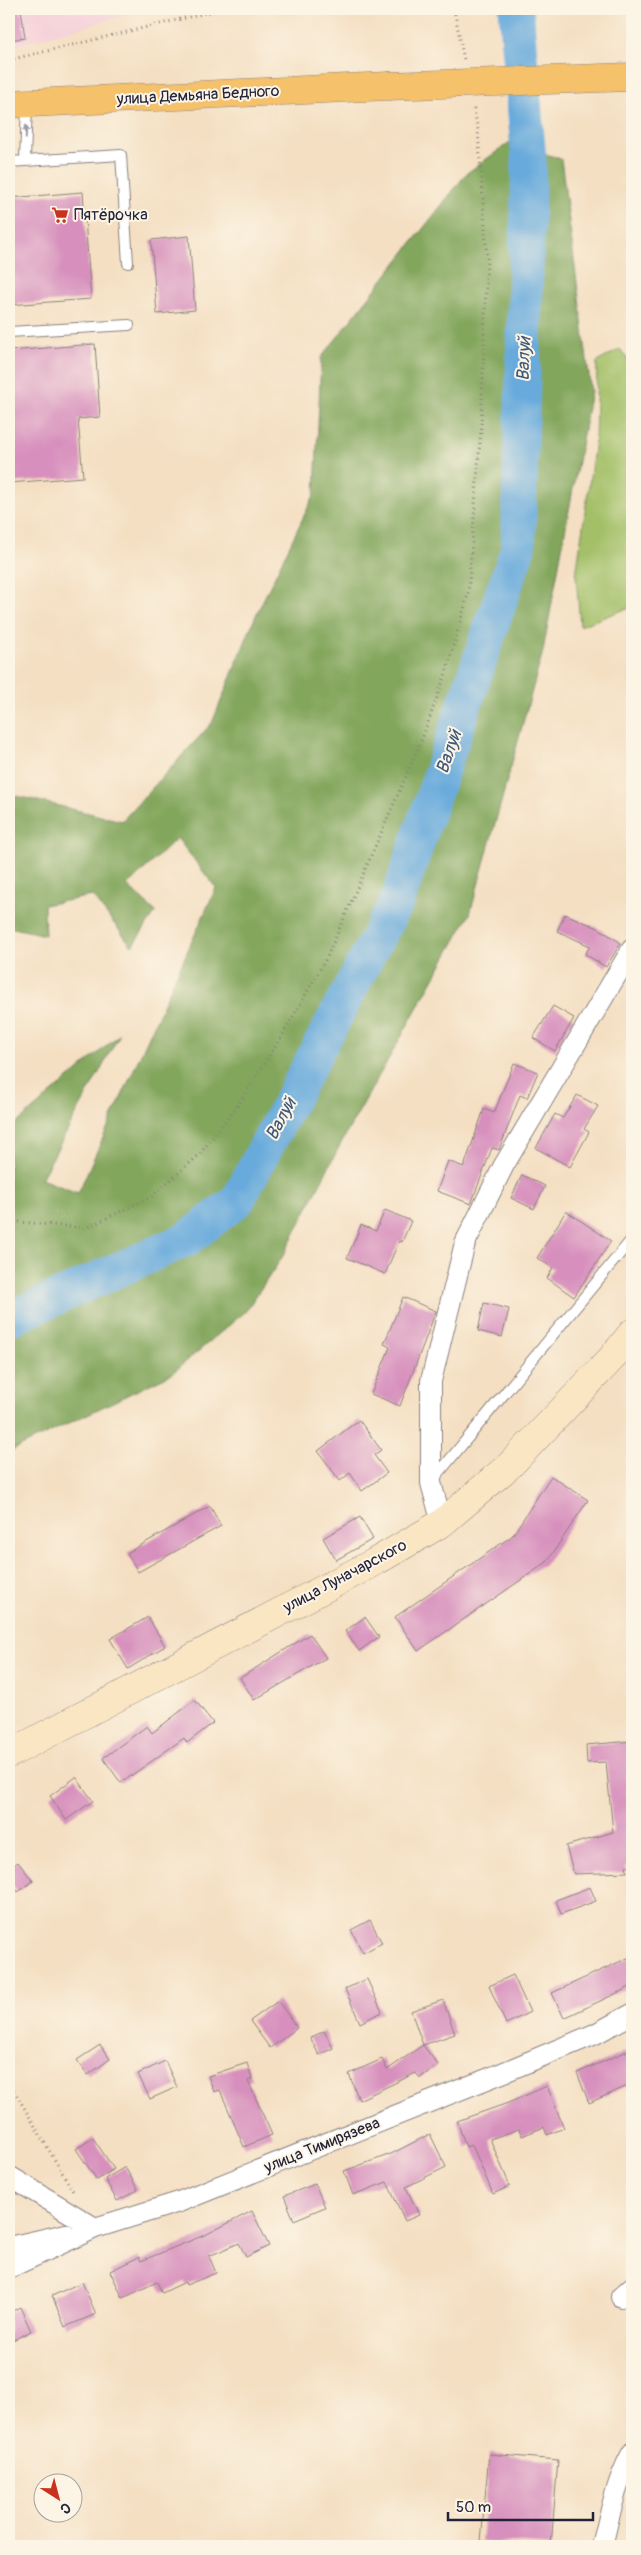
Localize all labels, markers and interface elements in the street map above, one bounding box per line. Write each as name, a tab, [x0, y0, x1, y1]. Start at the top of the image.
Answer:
street label: улица Демьяна Бедного	[115, 81, 280, 109]
one-way arrow	[22, 124, 30, 140]
supermarket icon: Пятёрочка	[50, 205, 70, 225]
place label: Пятёрочка	[74, 205, 148, 225]
water label: Валуй	[512, 335, 536, 382]
water label: Валуй	[431, 726, 468, 777]
water label: Валуй	[260, 1093, 302, 1144]
street label: улица Луначарского	[279, 1535, 411, 1618]
street label: улица Тимирязева	[260, 2113, 383, 2178]
north arrow	[32, 2472, 82, 2522]
scale bar	[448, 2490, 594, 2522]
text: 50 m	[456, 2498, 491, 2517]
text: С	[57, 2499, 74, 2518]

